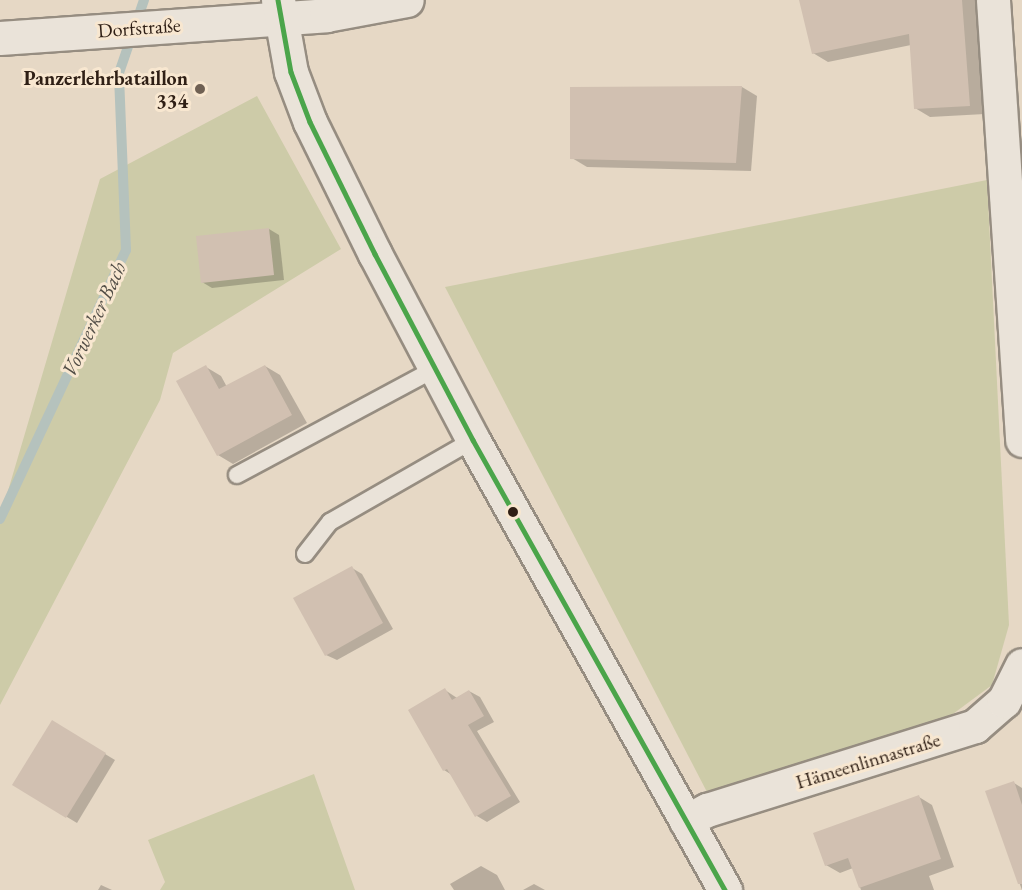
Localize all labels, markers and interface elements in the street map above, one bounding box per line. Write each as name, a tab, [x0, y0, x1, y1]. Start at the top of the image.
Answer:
street label: Dorfstraße	[97, 13, 181, 43]
place label: Panzerlehrbataillon 334	[24, 66, 188, 113]
marker: Panzerlehrbataillon 334	[193, 82, 207, 96]
water label: Vorwerker Bach	[56, 258, 132, 380]
unlabelled marker	[507, 506, 519, 518]
street label: Hämeenlinnastraße	[793, 728, 943, 794]

